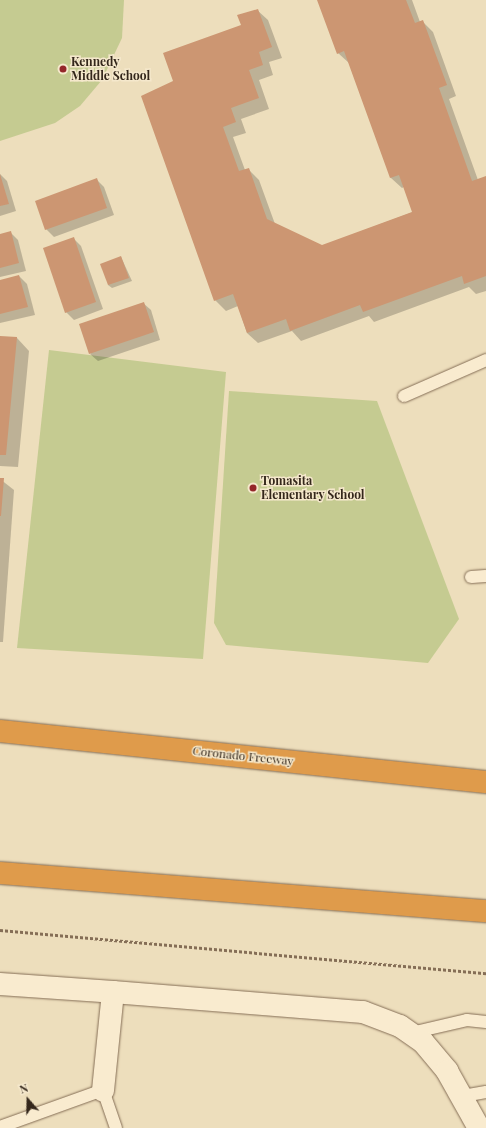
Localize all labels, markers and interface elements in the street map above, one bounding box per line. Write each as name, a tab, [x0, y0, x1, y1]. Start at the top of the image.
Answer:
place label: Kennedy Middle School	[71, 55, 150, 83]
marker: Kennedy Middle School	[58, 64, 68, 74]
place label: Tomasita Elementary School	[261, 474, 365, 502]
marker: Tomasita Elementary School	[248, 483, 258, 493]
street label: Coronado Freeway	[192, 744, 294, 768]
north arrow	[8, 1080, 48, 1120]
text: N	[17, 1080, 30, 1097]

